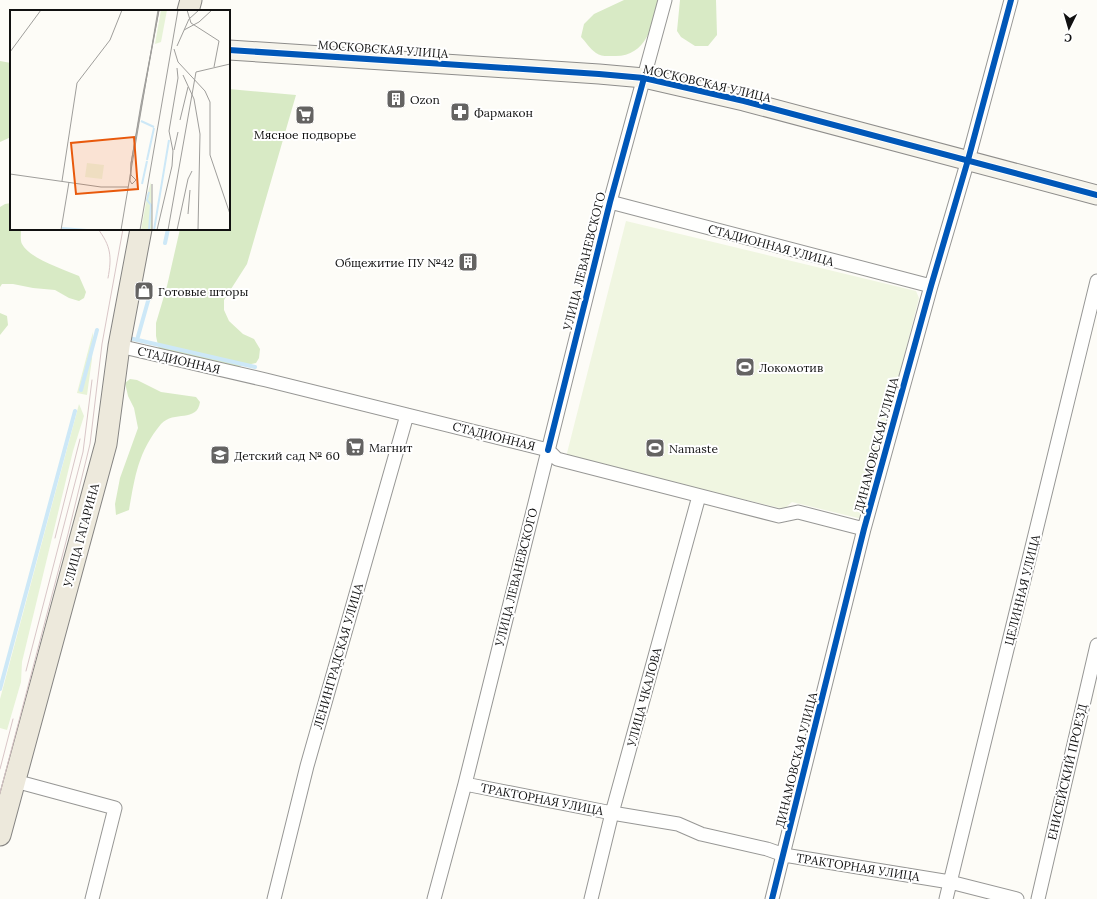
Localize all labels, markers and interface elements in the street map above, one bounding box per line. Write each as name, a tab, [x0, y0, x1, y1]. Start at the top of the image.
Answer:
north arrow	[1049, 8, 1089, 48]
inset map	[10, 10, 230, 230]
text: С	[1063, 31, 1073, 45]
street label: МОСКОВСКАЯ УЛИЦА	[317, 37, 449, 61]
street label: МОСКОВСКАЯ УЛИЦА	[642, 61, 773, 105]
building icon: Ozon	[385, 88, 407, 110]
place label: Ozon	[410, 92, 440, 107]
pharmacy icon: Фармакон	[449, 101, 471, 123]
supermarket icon: Мясное подворье	[294, 104, 316, 126]
place label: Фармакон	[474, 105, 533, 120]
place label: Мясное подворье	[254, 127, 357, 142]
street label: УЛИЦА ЛЕВАНЕВСКОГО	[559, 190, 608, 333]
street label: СТАДИОННАЯ УЛИЦА	[706, 221, 836, 269]
building icon: Общежитие ПУ №42	[457, 251, 479, 273]
place label: Общежитие ПУ №42	[335, 255, 454, 270]
shop icon: Готовые шторы	[133, 280, 155, 302]
place label: Готовые шторы	[158, 284, 248, 299]
street label: СТАДИОННАЯ	[136, 343, 222, 377]
sports icon: Локомотив	[734, 356, 756, 378]
place label: Локомотив	[759, 360, 823, 375]
street label: ДИНАМОВСКАЯ УЛИЦА	[851, 375, 901, 514]
street label: СТАДИОННАЯ	[451, 418, 537, 454]
supermarket icon: Магнит	[344, 436, 366, 458]
sports icon: Namaste	[644, 437, 666, 459]
place label: Магнит	[369, 440, 412, 455]
place label: Namaste	[669, 441, 718, 456]
school or university icon: Детский сад № 60	[209, 444, 231, 466]
place label: Детский сад № 60	[234, 448, 340, 463]
street label: УЛИЦА ГАГАРИНА	[60, 481, 102, 589]
street label: УЛИЦА ЛЕВАНЕВСКОГО	[491, 506, 540, 649]
street label: ЦЕЛИННАЯ УЛИЦА	[1001, 533, 1043, 647]
street label: ЛЕНИНГРАДСКАЯ УЛИЦА	[310, 581, 366, 731]
street label: УЛИЦА ЧКАЛОВА	[623, 645, 665, 749]
street label: ДИНАМОВСКАЯ УЛИЦА	[772, 690, 820, 830]
street label: ЕНИСЕЙСКИЙ ПРОЕЗД	[1044, 703, 1090, 841]
street label: ТРАКТОРНАЯ УЛИЦА	[479, 780, 605, 818]
street label: ТРАКТОРНАЯ УЛИЦА	[795, 850, 921, 884]

